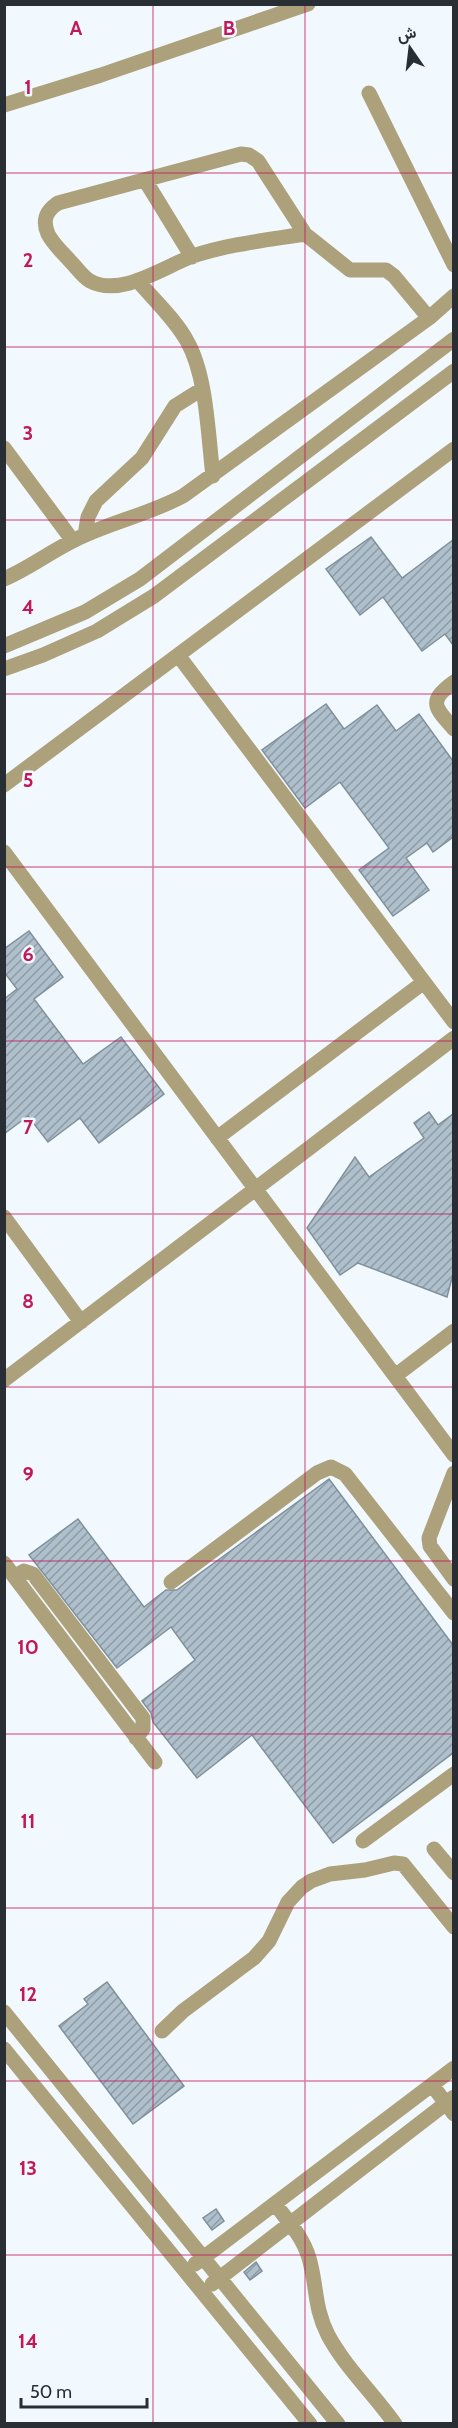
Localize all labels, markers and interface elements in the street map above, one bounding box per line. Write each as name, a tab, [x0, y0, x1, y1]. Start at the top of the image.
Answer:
text: A	[70, 16, 83, 40]
text: B	[223, 16, 235, 40]
north arrow	[380, 18, 440, 78]
text: ش	[395, 22, 418, 45]
text: 1	[24, 75, 32, 99]
text: 2	[23, 248, 33, 272]
text: 3	[23, 421, 33, 445]
text: 4	[22, 595, 34, 619]
text: 5	[23, 768, 33, 792]
text: 6	[22, 942, 34, 966]
text: 7	[23, 1115, 34, 1139]
text: 8	[22, 1289, 34, 1313]
text: 9	[22, 1462, 34, 1486]
text: 10	[17, 1635, 39, 1659]
text: 11	[21, 1809, 35, 1833]
text: 12	[19, 1982, 37, 2006]
text: 13	[19, 2156, 37, 2180]
text: 14	[18, 2329, 38, 2353]
scale bar	[21, 2371, 147, 2409]
text: 50 m	[30, 2381, 72, 2403]

